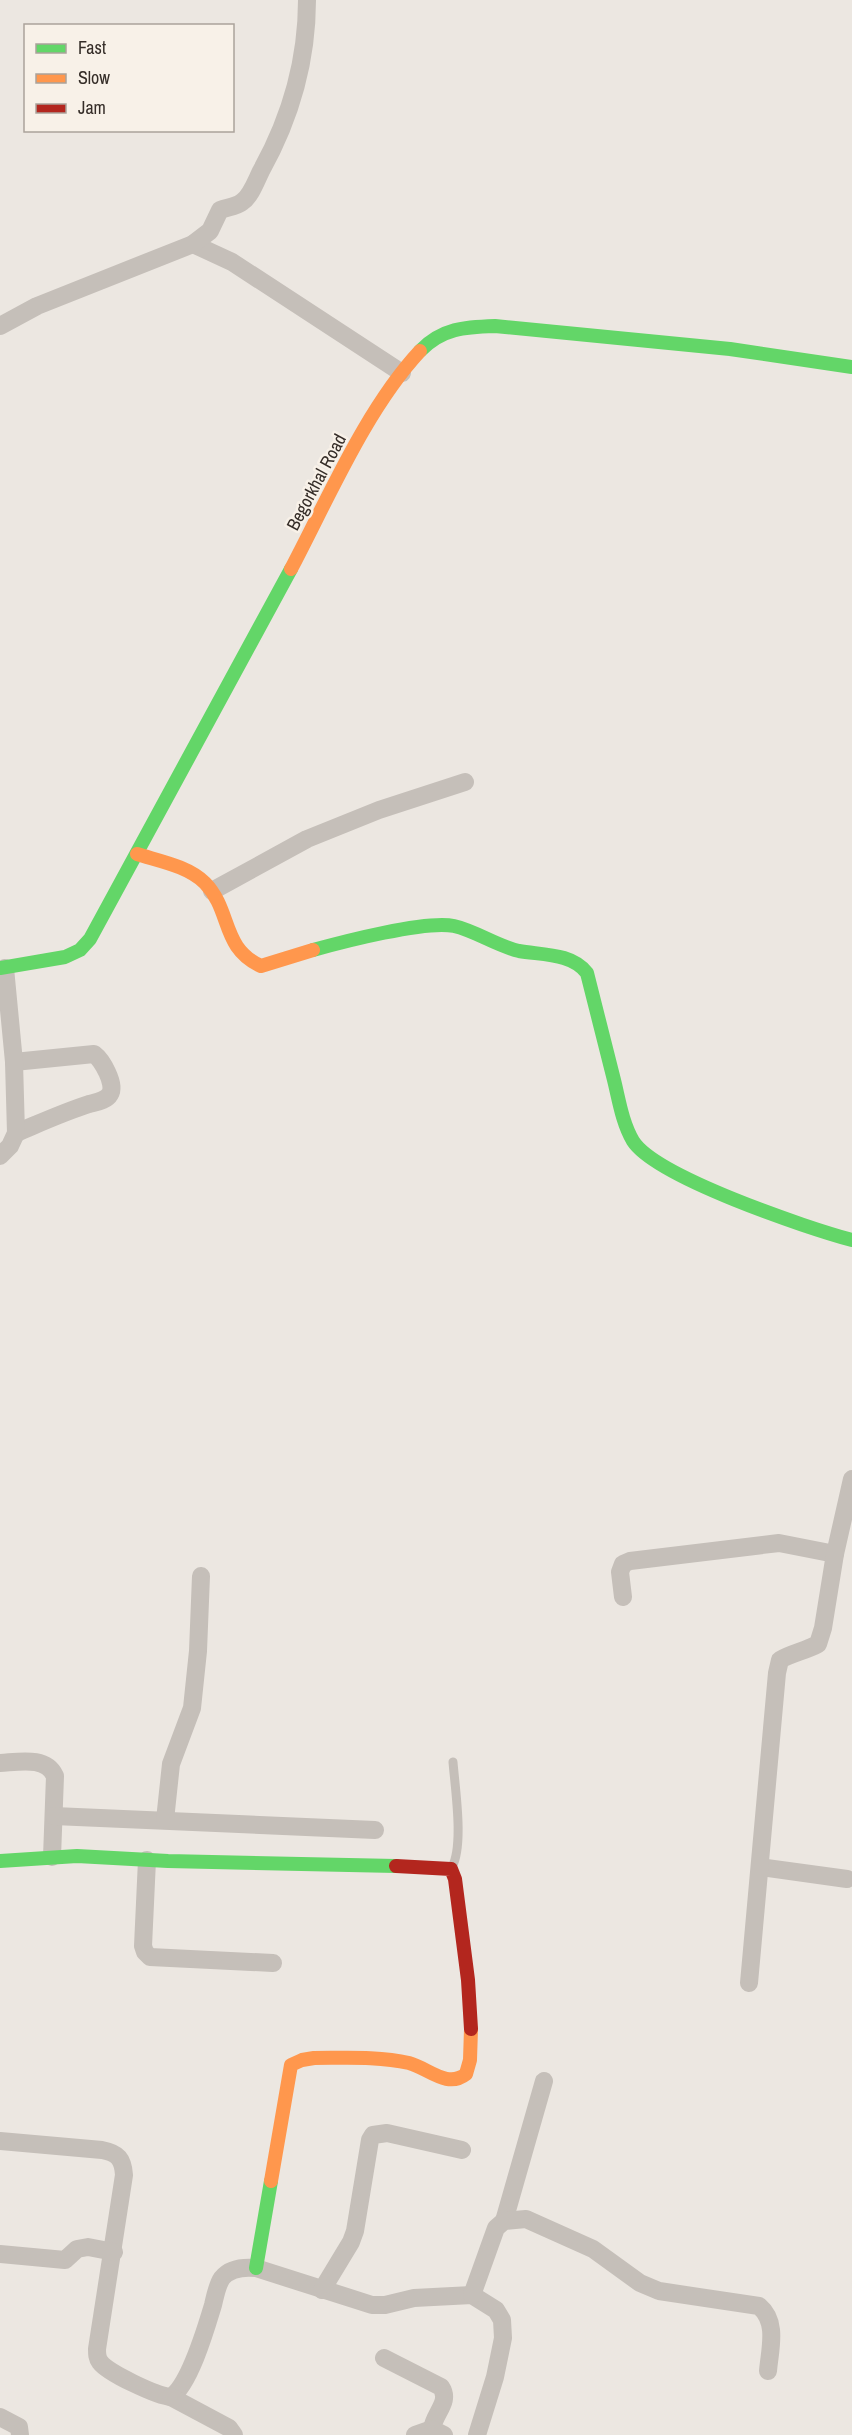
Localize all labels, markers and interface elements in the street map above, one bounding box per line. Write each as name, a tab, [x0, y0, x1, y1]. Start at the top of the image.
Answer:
legend	[24, 24, 234, 132]
text: Fast	[78, 35, 106, 60]
text: Slow	[78, 65, 110, 90]
text: Jam	[78, 95, 106, 120]
street label: Begorkhal Road	[280, 429, 352, 535]

